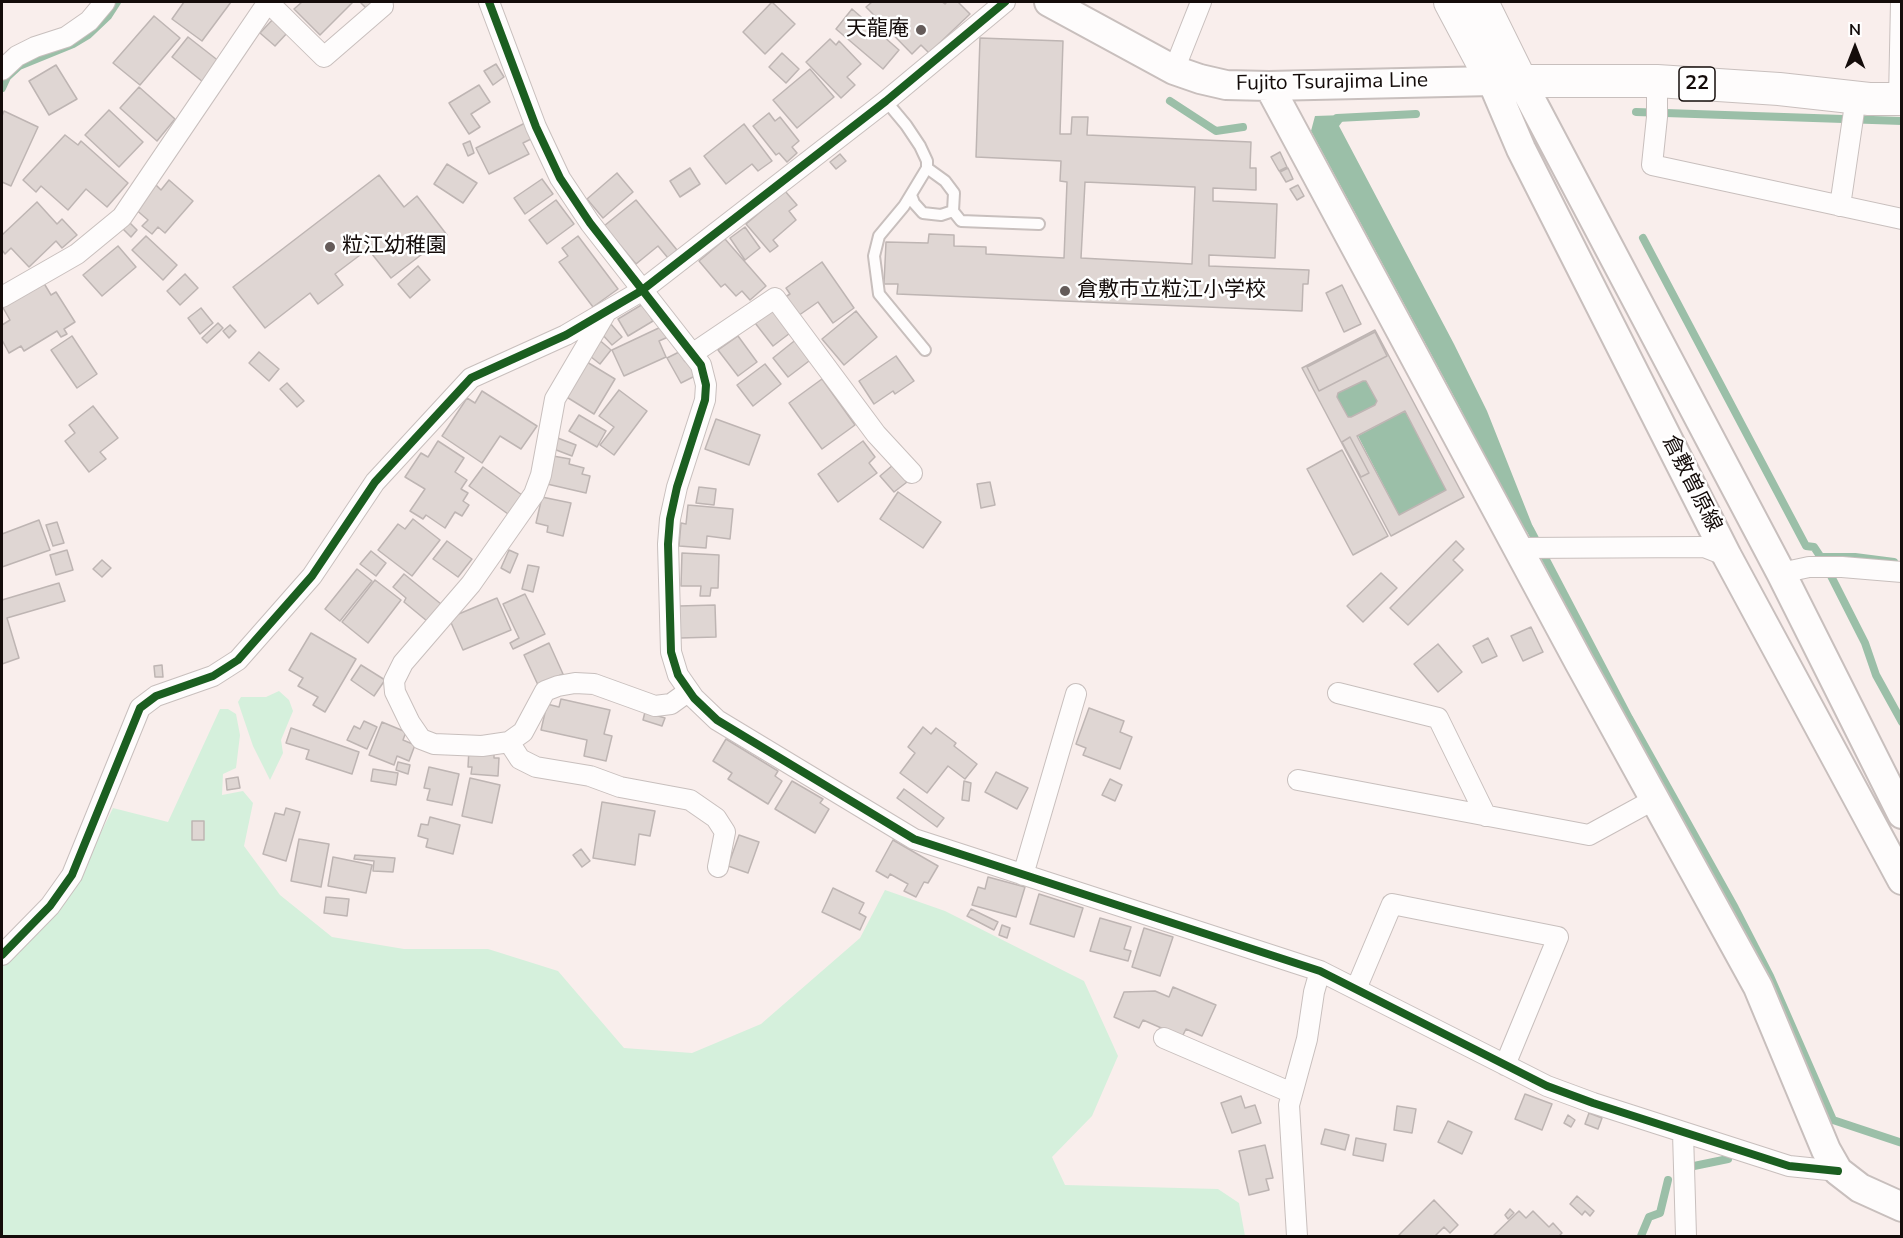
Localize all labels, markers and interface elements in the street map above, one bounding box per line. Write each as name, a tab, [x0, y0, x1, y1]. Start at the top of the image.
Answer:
place label: 天龍庵	[846, 17, 909, 43]
north arrow	[1825, 18, 1885, 78]
text: N	[1849, 19, 1861, 41]
marker: 天龍庵	[914, 23, 928, 37]
road number: 22	[1679, 67, 1715, 101]
street label: Fujito Tsurajima Line	[1236, 69, 1428, 97]
place label: 粒江幼稚園	[342, 234, 447, 260]
marker: 粒江幼稚園	[323, 240, 337, 254]
place label: 倉敷市立粒江小学校	[1077, 278, 1266, 304]
marker: 倉敷市立粒江小学校	[1058, 284, 1072, 298]
street label: 倉敷曽原線	[1656, 432, 1726, 536]

